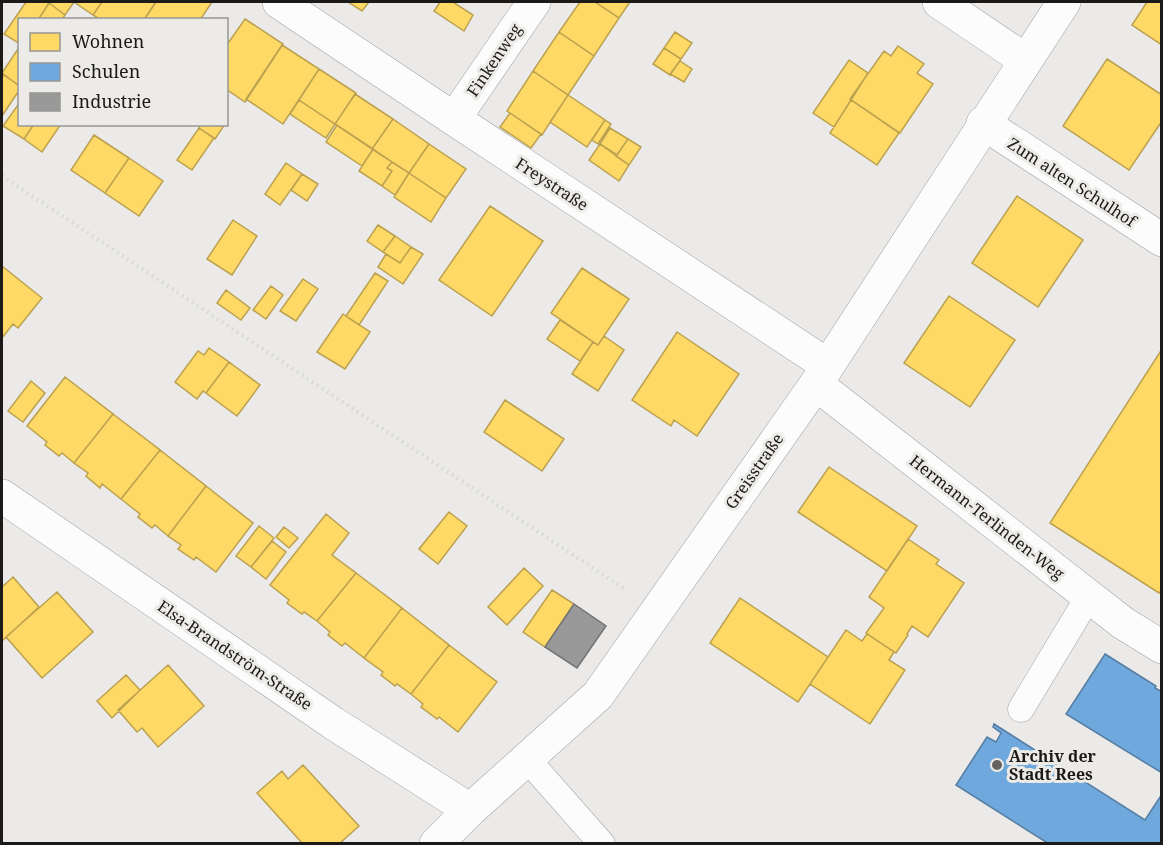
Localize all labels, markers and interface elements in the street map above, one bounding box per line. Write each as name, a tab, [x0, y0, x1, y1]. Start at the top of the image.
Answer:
legend	[18, 18, 228, 126]
street label: Finkenweg	[461, 19, 527, 101]
text: Wohnen	[72, 29, 145, 53]
text: Schulen	[72, 59, 141, 83]
text: Industrie	[72, 89, 151, 113]
street label: Zum alten Schulhof	[1004, 132, 1142, 233]
street label: Freystraße	[511, 152, 593, 216]
street label: Greisstraße	[720, 429, 788, 513]
street label: Hermann-Terlinden-Weg	[905, 450, 1069, 585]
street label: Elsa-Brandström-Straße	[153, 595, 317, 715]
place label: Archiv der Stadt Rees	[1009, 745, 1097, 785]
marker: Archiv der Stadt Rees	[990, 758, 1004, 772]

